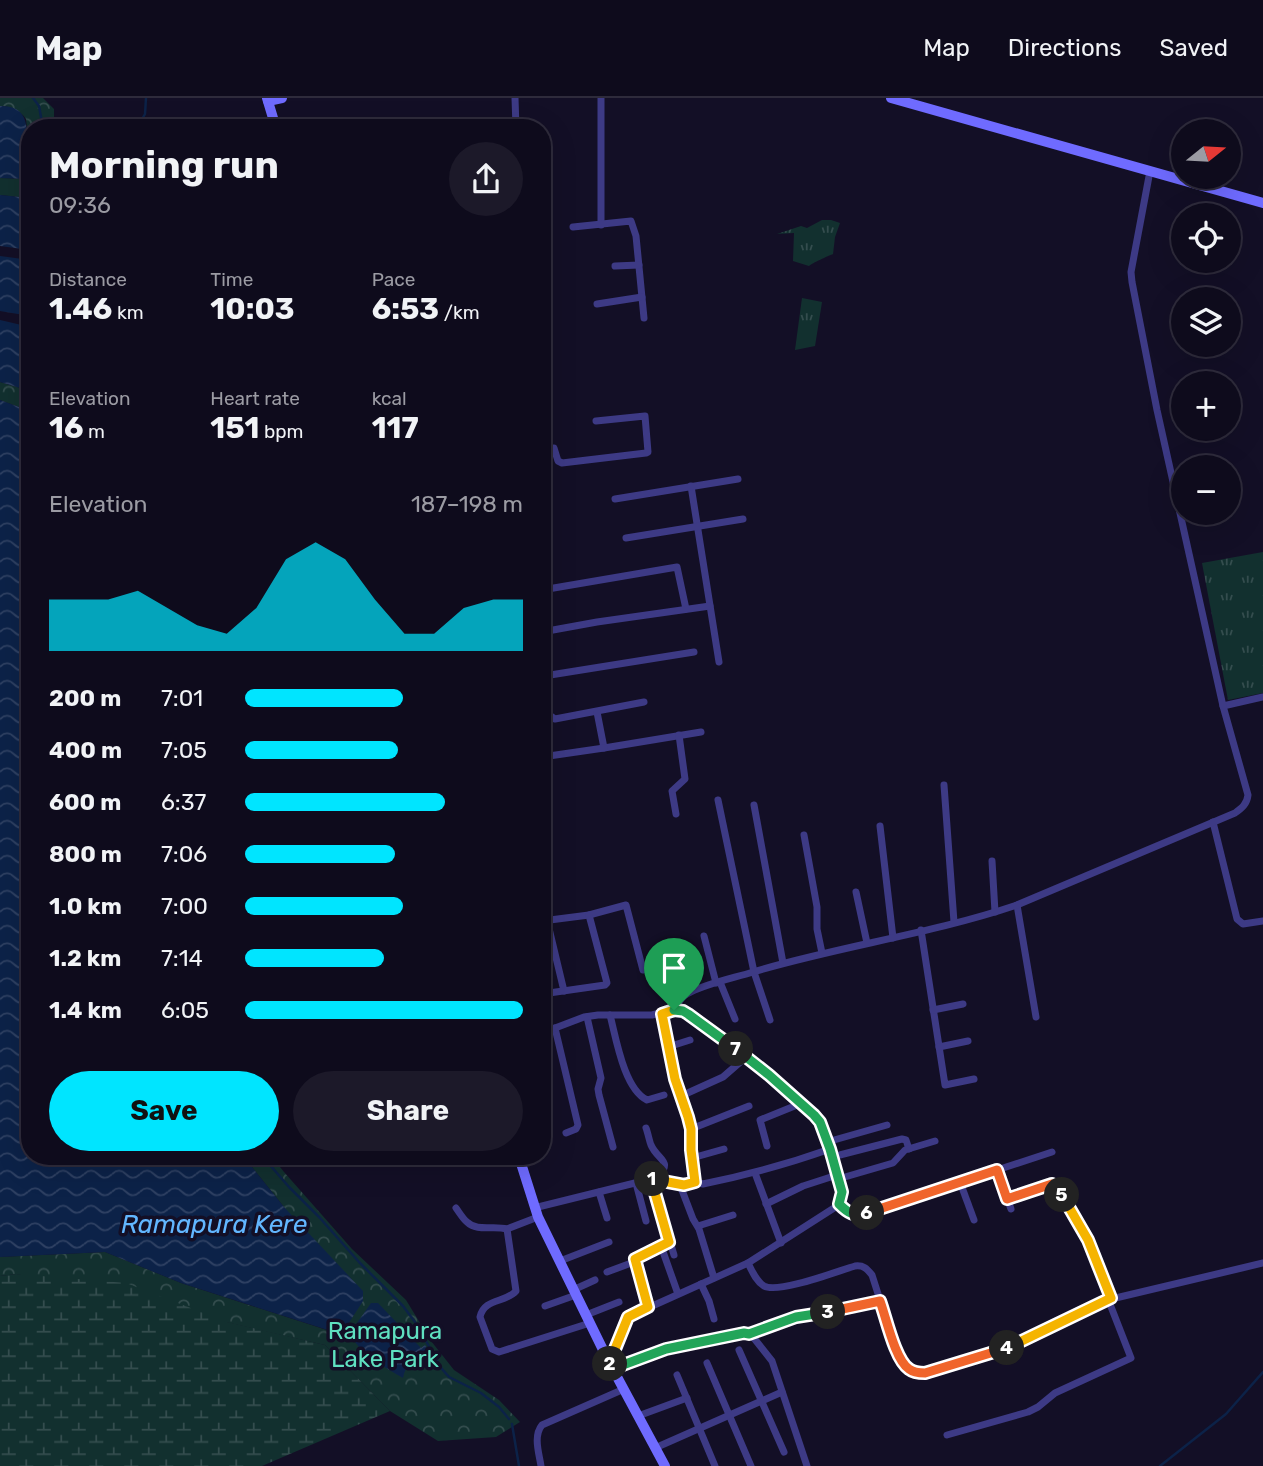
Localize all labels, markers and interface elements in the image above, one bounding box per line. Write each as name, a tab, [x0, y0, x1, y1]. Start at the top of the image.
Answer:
text: Map	[35, 29, 103, 68]
text: Map	[923, 34, 970, 62]
text: Directions	[1008, 34, 1121, 62]
text: Saved	[1159, 34, 1228, 62]
north arrow	[1171, 119, 1241, 189]
map controls	[1171, 119, 1241, 525]
text: Morning run	[49, 142, 279, 188]
button: share	[449, 142, 523, 216]
text: 09:36	[49, 191, 111, 219]
button: locate	[1171, 203, 1241, 273]
text: Distance	[49, 268, 127, 291]
text: Time	[210, 268, 253, 291]
text: Pace	[372, 268, 415, 291]
button: layers	[1171, 287, 1241, 357]
text: 1.46	[49, 291, 112, 327]
text: 10:03	[210, 291, 295, 327]
text: 6:53	[372, 291, 439, 327]
text: km	[112, 301, 144, 324]
text: /km	[439, 301, 480, 324]
button: +	[1171, 371, 1241, 441]
text: Elevation	[49, 387, 130, 410]
text: Heart rate	[210, 387, 300, 410]
text: kcal	[372, 387, 407, 410]
text: 16	[49, 410, 83, 446]
text: 151	[210, 410, 259, 446]
text: 117	[372, 410, 419, 446]
text: m	[83, 420, 105, 443]
text: bpm	[259, 420, 304, 443]
button: −	[1171, 455, 1241, 525]
text: Elevation	[49, 490, 148, 518]
text: 187–198 m	[411, 490, 523, 518]
text: 200 m	[49, 684, 121, 712]
text: 7:01	[161, 684, 203, 712]
text: 400 m	[49, 736, 122, 764]
text: 7:05	[161, 736, 207, 764]
text: 600 m	[49, 788, 121, 816]
text: 6:37	[161, 788, 206, 816]
text: 800 m	[49, 840, 122, 868]
text: 7:06	[161, 840, 207, 868]
text: 1.0 km	[49, 892, 122, 920]
text: 7:00	[161, 892, 208, 920]
pin	[644, 938, 704, 1010]
text: 1.2 km	[49, 944, 121, 972]
text: 7:14	[161, 944, 203, 972]
icon: arrive	[655, 949, 693, 987]
text: 1.4 km	[49, 996, 122, 1024]
text: 6:05	[161, 996, 209, 1024]
pin: 7	[718, 1032, 754, 1066]
text: 7	[730, 1037, 741, 1060]
button: Save	[49, 1071, 279, 1151]
button: Share	[293, 1071, 523, 1151]
pin: 1	[634, 1162, 670, 1196]
text: 1	[647, 1167, 656, 1190]
pin: 5	[1044, 1178, 1080, 1212]
text: 5	[1055, 1183, 1068, 1206]
pin: 6	[850, 1196, 884, 1230]
text: 6	[860, 1201, 873, 1224]
water label: Ramapura Kere	[121, 1209, 308, 1240]
pin: 3	[810, 1294, 846, 1330]
text: 3	[821, 1300, 834, 1323]
park label: Ramapura Lake Park	[328, 1317, 442, 1373]
pin: 4	[990, 1330, 1024, 1366]
text: 4	[1000, 1336, 1013, 1359]
pin: 2	[592, 1346, 628, 1382]
text: 2	[603, 1352, 616, 1375]

